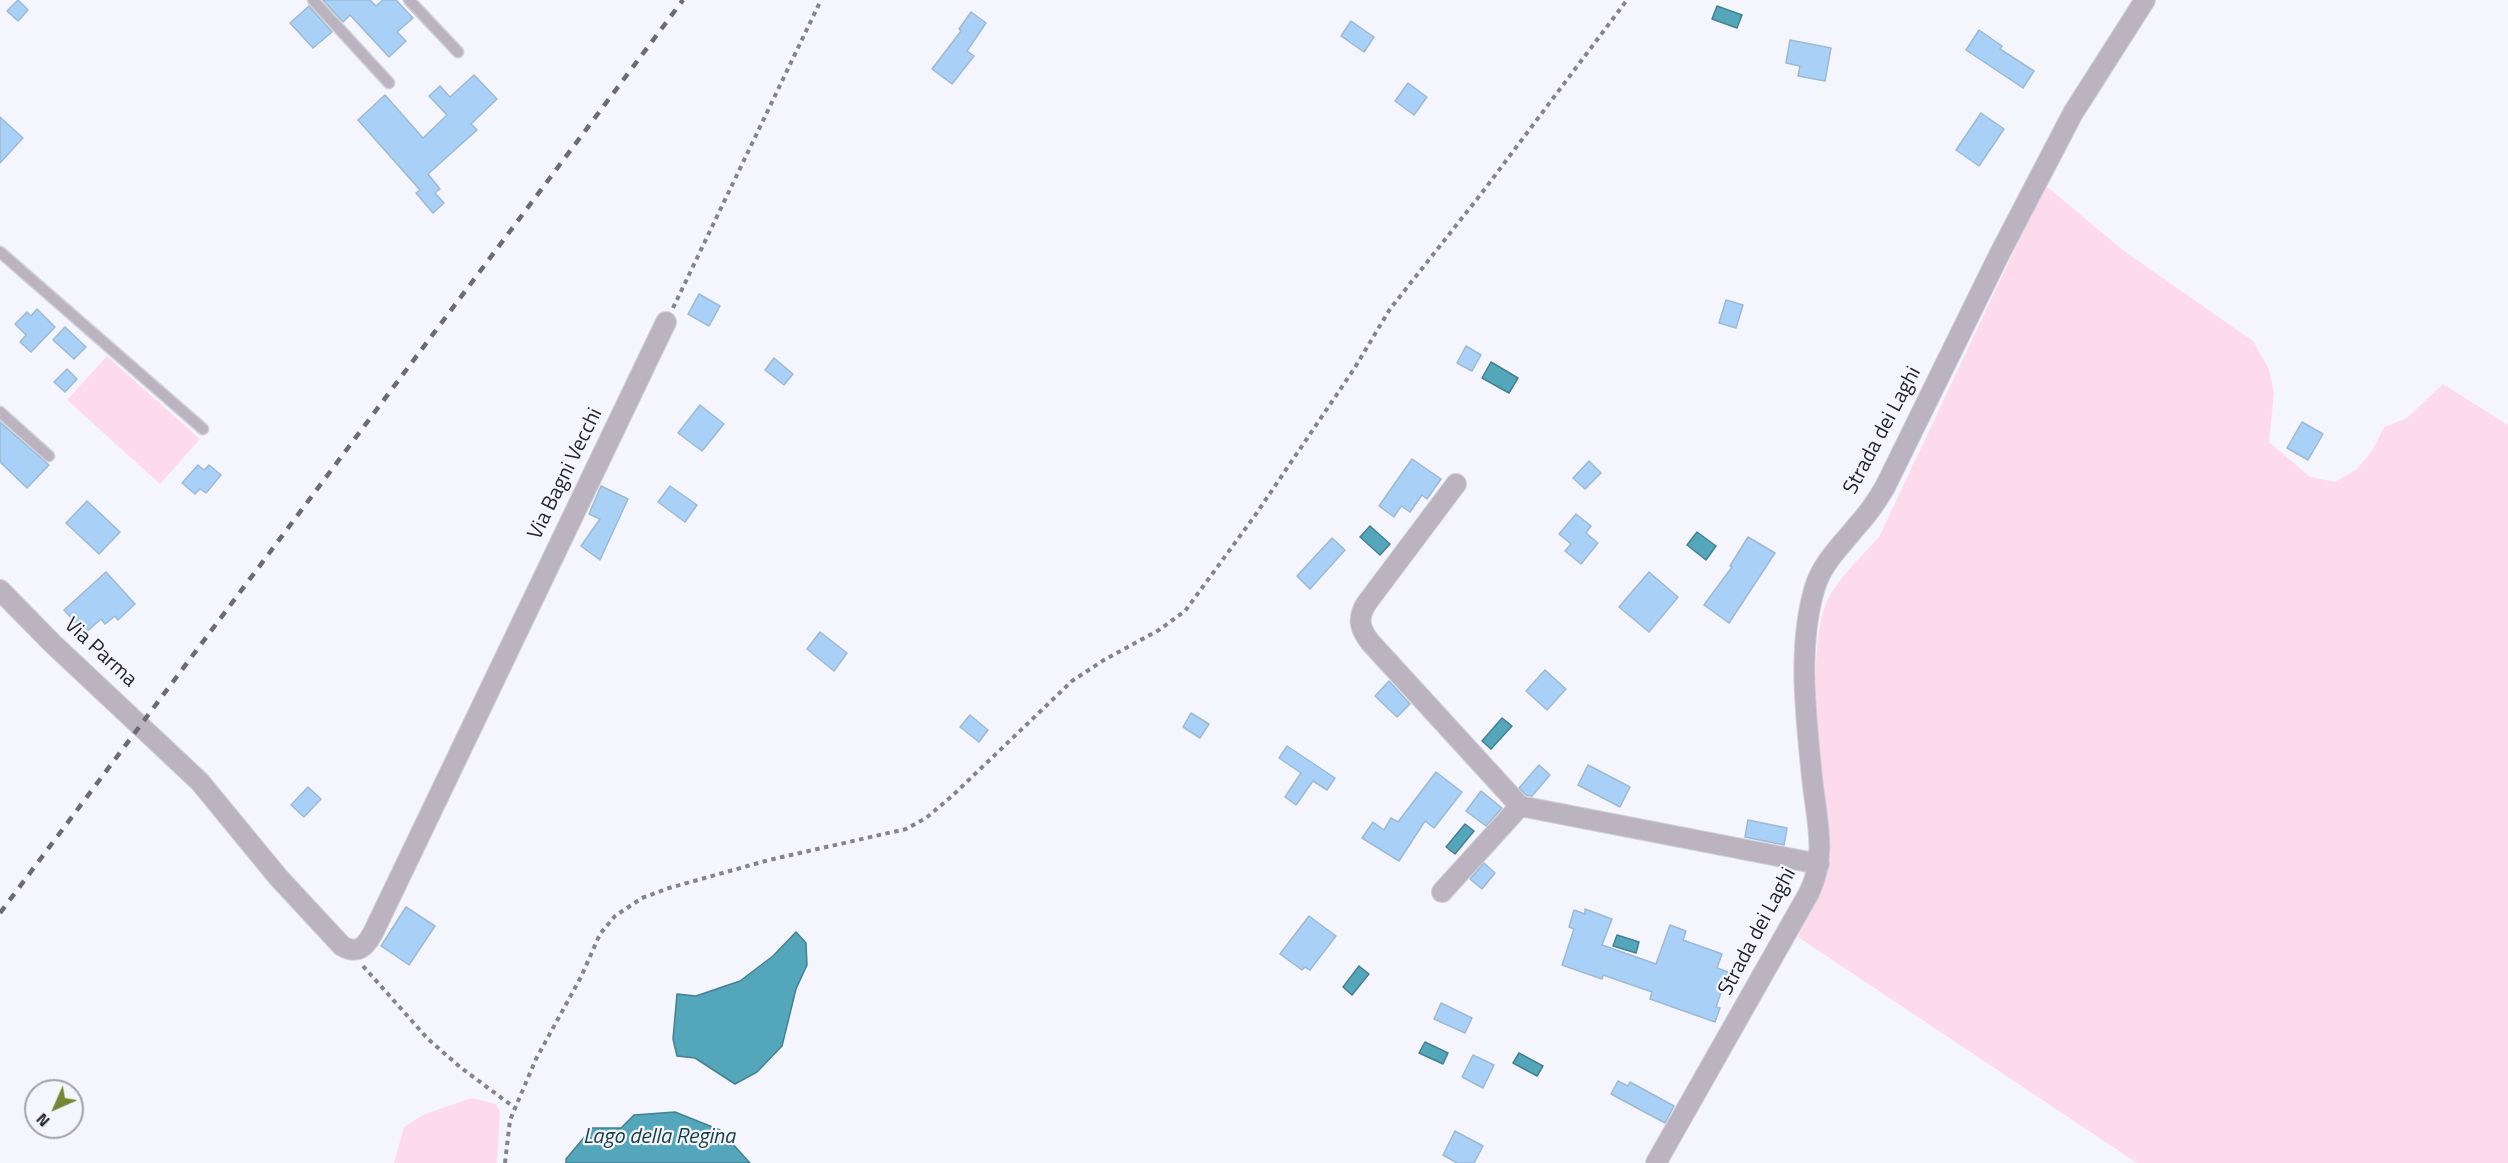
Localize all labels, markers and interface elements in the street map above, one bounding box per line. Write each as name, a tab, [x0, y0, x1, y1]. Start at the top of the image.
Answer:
street label: Strada dei Laghi	[1839, 363, 1927, 499]
street label: Via Bagni Vecchi	[523, 404, 609, 544]
street label: Via Parma	[58, 613, 142, 693]
street label: Strada dei Laghi	[1714, 864, 1802, 1000]
north arrow	[24, 1079, 84, 1139]
text: N	[30, 1108, 55, 1133]
water label: Lago della Regina	[583, 1125, 735, 1151]

